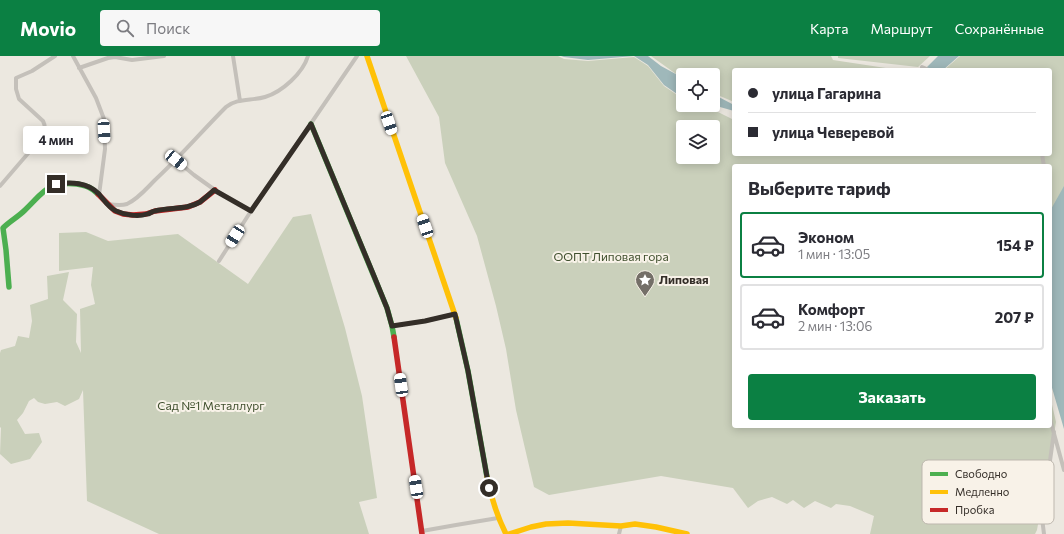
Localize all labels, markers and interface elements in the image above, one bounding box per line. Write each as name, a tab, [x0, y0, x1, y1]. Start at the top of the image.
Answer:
search box	[100, 10, 380, 46]
text: Movio	[20, 17, 76, 40]
icon: search	[114, 17, 136, 39]
text: Поиск	[146, 19, 190, 37]
text: Карта	[810, 20, 848, 37]
text: Маршрут	[870, 20, 933, 37]
text: Сохранённые	[955, 20, 1044, 37]
map controls	[676, 68, 720, 164]
button: locate	[676, 68, 720, 112]
text: улица Гагарина	[772, 84, 881, 102]
car	[379, 110, 399, 136]
car	[97, 119, 111, 143]
button: layers	[676, 120, 720, 164]
text: улица Чеверевой	[772, 123, 894, 141]
callout: 4 мин	[23, 126, 89, 154]
text: 4 мин	[38, 132, 74, 148]
car	[163, 148, 189, 172]
route end	[47, 175, 65, 193]
text: Выберите тариф	[748, 177, 891, 199]
car	[415, 213, 435, 239]
car	[223, 223, 247, 249]
icon: car	[750, 227, 786, 263]
text: Эконом	[798, 228, 854, 246]
text: 154 ₽	[997, 236, 1034, 254]
text: 1 мин · 13:05	[798, 246, 870, 262]
park label: ООПТ Липовая гора	[553, 249, 669, 263]
place icon: Липовая	[634, 269, 656, 297]
place label: Липовая	[659, 272, 709, 286]
icon: car	[750, 299, 786, 335]
text: Комфорт	[798, 300, 865, 318]
text: 207 ₽	[995, 308, 1034, 326]
text: 2 мин · 13:06	[798, 318, 872, 334]
car	[393, 372, 409, 398]
button: Заказать	[748, 374, 1036, 420]
park label: Сад №1 Металлург	[157, 398, 265, 412]
legend	[922, 460, 1054, 524]
text: Свободно	[955, 467, 1008, 480]
car	[408, 474, 424, 500]
route start	[480, 479, 498, 497]
text: Медленно	[955, 485, 1010, 498]
text: Пробка	[955, 503, 994, 516]

